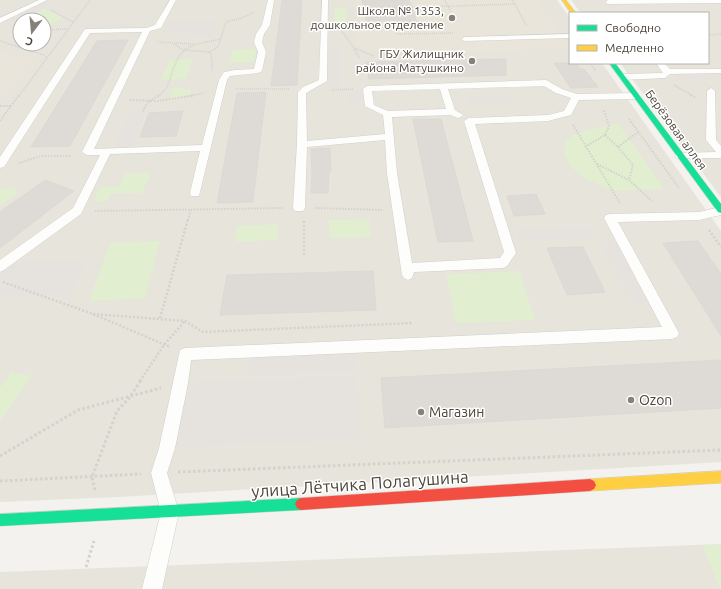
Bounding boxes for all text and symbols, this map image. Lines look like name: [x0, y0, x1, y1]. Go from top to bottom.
place label: Школа № 1353, дошкольное отделение: [311, 4, 444, 31]
north arrow: [12, 12, 52, 52]
legend: [569, 12, 709, 64]
marker: Школа № 1353, дошкольное отделение: [447, 13, 457, 23]
text: Свободно: [605, 21, 661, 34]
text: С: [24, 35, 34, 48]
text: Медленно: [605, 41, 664, 54]
place label: ГБУ Жилищник района Матушкино: [356, 47, 464, 74]
marker: ГБУ Жилищник района Матушкино: [467, 56, 477, 66]
street label: Берёзовая аллея: [643, 87, 710, 172]
place label: Ozon: [639, 392, 672, 408]
marker: Ozon: [626, 395, 636, 405]
place label: Магазин: [429, 404, 484, 420]
marker: Магазин: [416, 407, 426, 417]
street label: улица Лётчика Полагушина: [251, 466, 469, 501]

